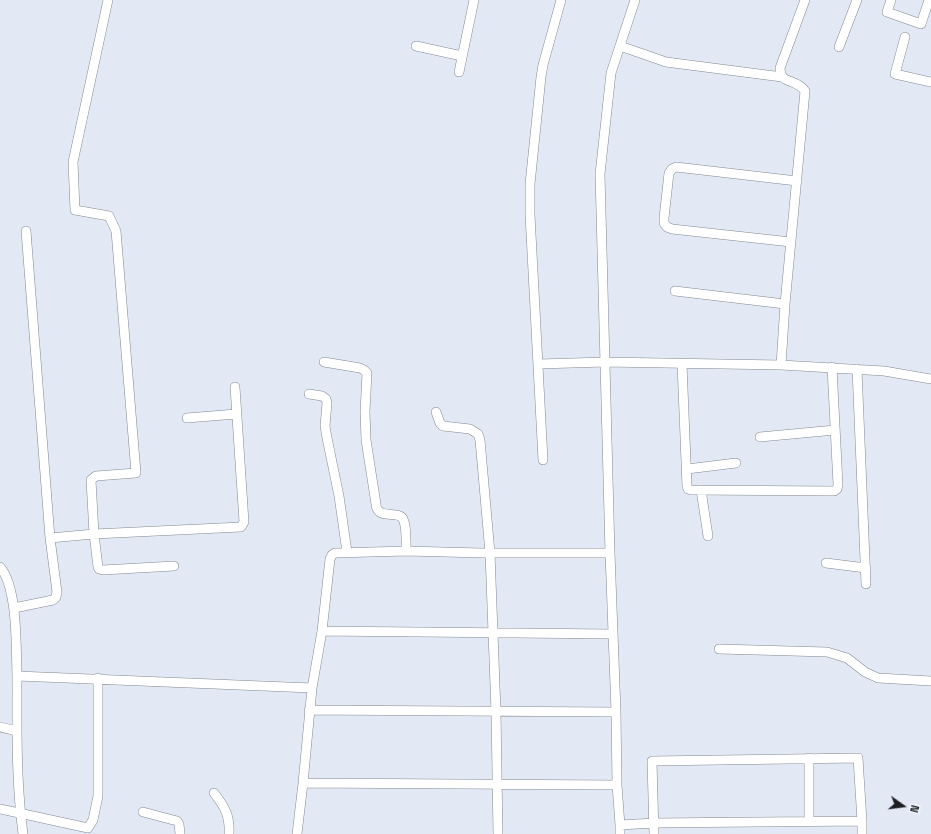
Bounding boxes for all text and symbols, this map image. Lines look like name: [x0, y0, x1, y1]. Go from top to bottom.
north arrow: [883, 786, 923, 826]
text: N: [907, 804, 922, 814]

